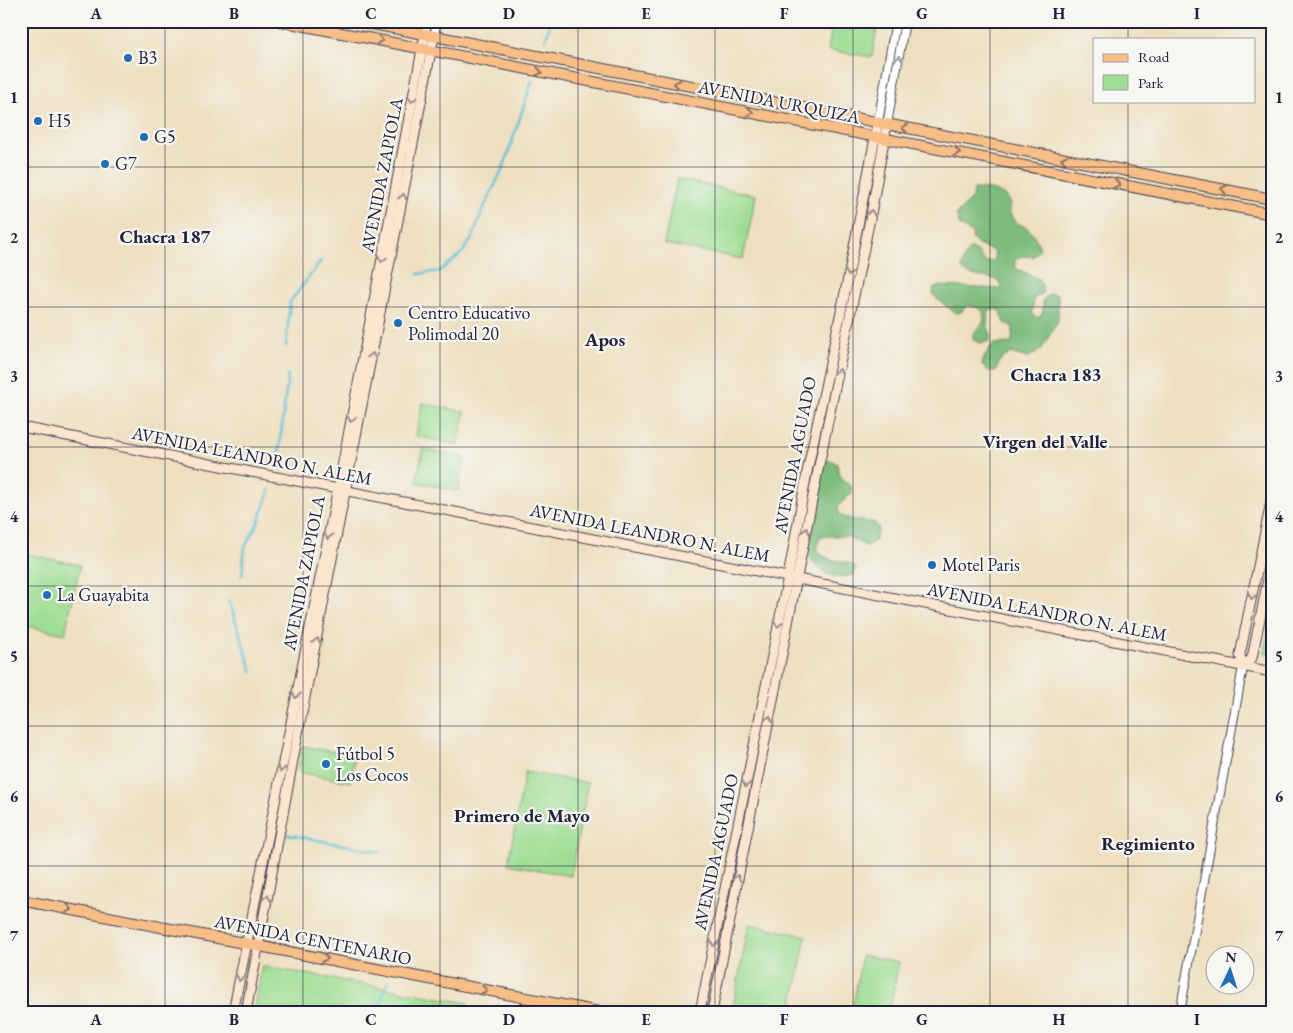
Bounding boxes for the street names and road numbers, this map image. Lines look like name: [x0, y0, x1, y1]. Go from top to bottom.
street label: AVENIDA URQUIZA: [695, 74, 862, 129]
street label: AVENIDA ZAPIOLA: [355, 95, 408, 255]
street label: AVENIDA AGUADO: [768, 374, 821, 536]
street label: AVENIDA LEANDRO N. ALEM: [129, 421, 374, 490]
street label: AVENIDA ZAPIOLA: [277, 493, 330, 653]
street label: AVENIDA LEANDRO N. ALEM: [527, 498, 772, 567]
street label: AVENIDA LEANDRO N. ALEM: [924, 577, 1169, 646]
street label: AVENIDA AGUADO: [687, 771, 743, 933]
street label: AVENIDA CENTENARIO: [212, 909, 414, 970]

